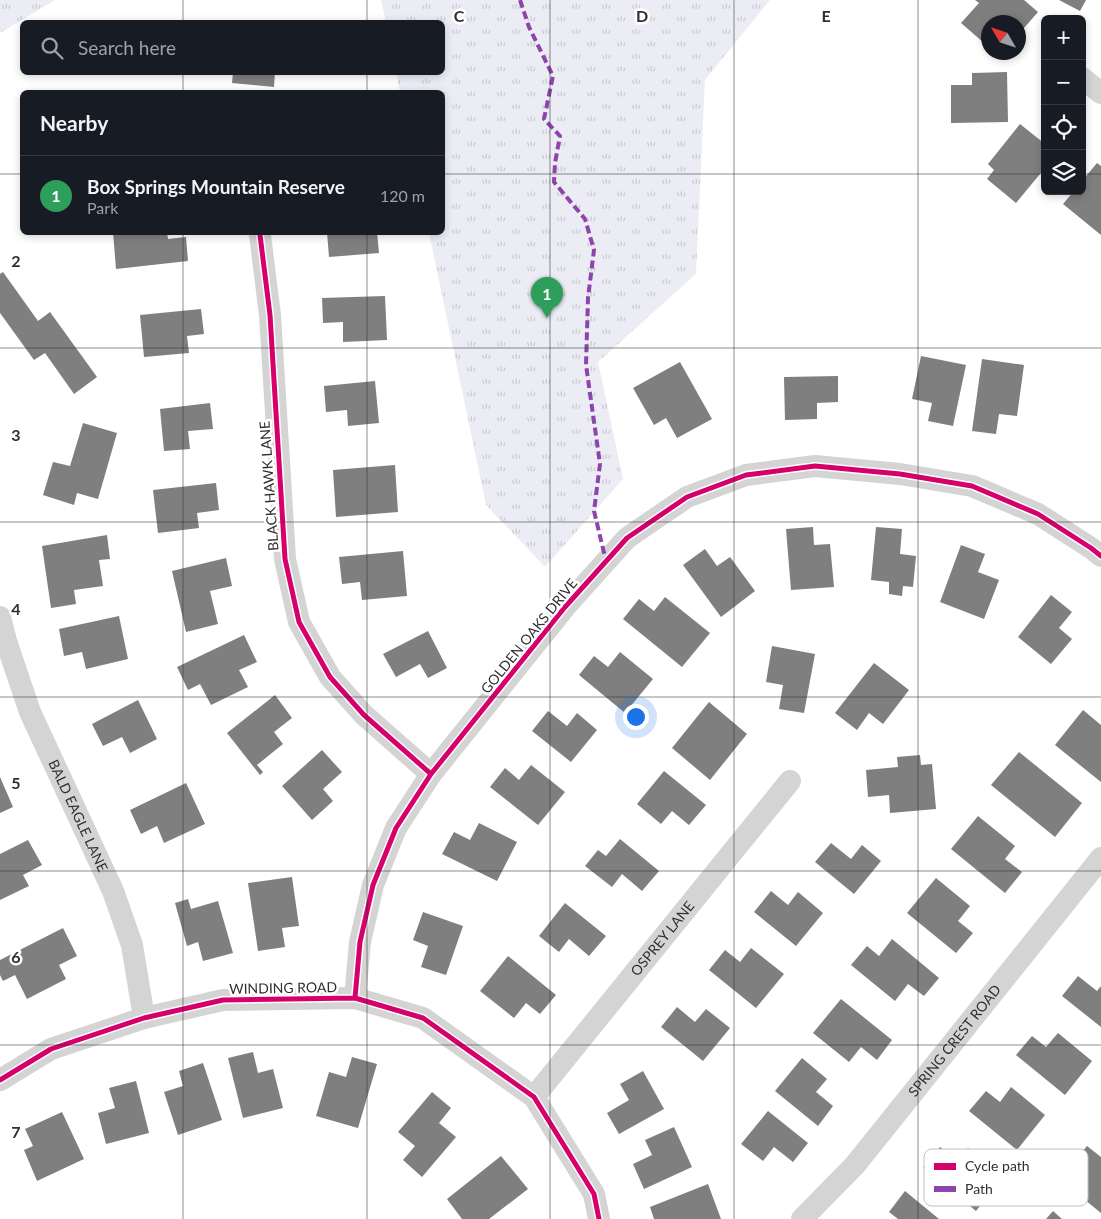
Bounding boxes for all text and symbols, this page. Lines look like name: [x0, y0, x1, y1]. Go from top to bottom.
text: C: [454, 6, 465, 25]
text: D: [636, 6, 648, 25]
text: E: [821, 6, 831, 25]
north arrow: [981, 15, 1026, 60]
map controls: [1041, 15, 1086, 195]
button: +: [1041, 15, 1086, 60]
search box: [20, 20, 445, 75]
icon: search: [38, 34, 66, 62]
text: Search here: [78, 36, 176, 59]
button: −: [1041, 60, 1086, 105]
button: locate: [1041, 105, 1086, 150]
text: Nearby: [40, 110, 108, 135]
button: layers: [1041, 150, 1086, 195]
text: Box Springs Mountain Reserve: [87, 175, 345, 198]
text: 1: [51, 186, 61, 205]
text: 120 m: [380, 186, 425, 205]
text: Park: [87, 198, 118, 217]
text: 2: [11, 251, 21, 270]
pin: 1: [531, 277, 563, 318]
street label: BLACK HAWK LANE: [255, 421, 282, 551]
text: 3: [11, 425, 21, 444]
street label: GOLDEN OAKS DRIVE: [477, 575, 580, 697]
text: 4: [11, 599, 21, 618]
your location: [623, 704, 649, 730]
street label: BALD EAGLE LANE: [45, 757, 112, 874]
text: 5: [11, 773, 21, 792]
street label: OSPREY LANE: [627, 897, 697, 979]
text: 6: [11, 947, 21, 966]
street label: WINDING ROAD: [229, 978, 337, 997]
street label: SPRING CREST ROAD: [904, 981, 1004, 1100]
text: 7: [11, 1122, 21, 1141]
legend: [924, 1149, 1088, 1206]
text: Cycle path: [965, 1157, 1030, 1174]
text: Path: [965, 1180, 993, 1197]

